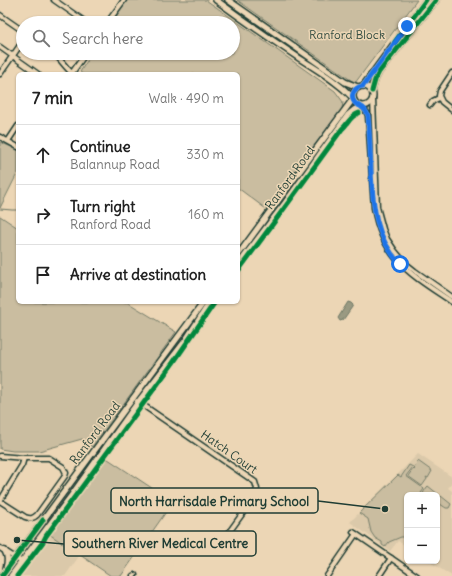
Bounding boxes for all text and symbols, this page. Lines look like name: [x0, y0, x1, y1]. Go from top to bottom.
search box: [16, 16, 240, 60]
route end: [398, 17, 416, 35]
icon: search: [30, 27, 52, 49]
park label: Ranford Block: [309, 27, 385, 42]
text: Search here: [62, 29, 143, 48]
text: 7 min: [32, 87, 73, 109]
text: Walk · 490 m: [149, 90, 224, 107]
text: Continue: [70, 137, 131, 156]
street label: Ranford Road: [262, 143, 318, 212]
icon: ahead: [32, 144, 54, 166]
text: 330 m: [186, 146, 224, 163]
text: Balannup Road: [70, 156, 160, 173]
text: Turn right: [70, 197, 135, 216]
icon: right: [32, 204, 54, 226]
text: 160 m: [188, 206, 224, 223]
text: Ranford Road: [70, 216, 151, 233]
route start: [391, 255, 409, 273]
icon: arrive: [32, 264, 54, 286]
text: Arrive at destination: [70, 265, 206, 284]
street label: Ranford Road: [66, 398, 123, 467]
street label: Hatch Court: [198, 427, 261, 477]
callout: North Harrisdale Primary School: [111, 488, 318, 513]
map controls: [404, 492, 440, 564]
button: +: [404, 492, 440, 528]
text: North Harrisdale Primary School: [119, 493, 309, 510]
button: −: [404, 528, 440, 564]
callout: Southern River Medical Centre: [64, 531, 256, 556]
text: Southern River Medical Centre: [72, 535, 248, 552]

